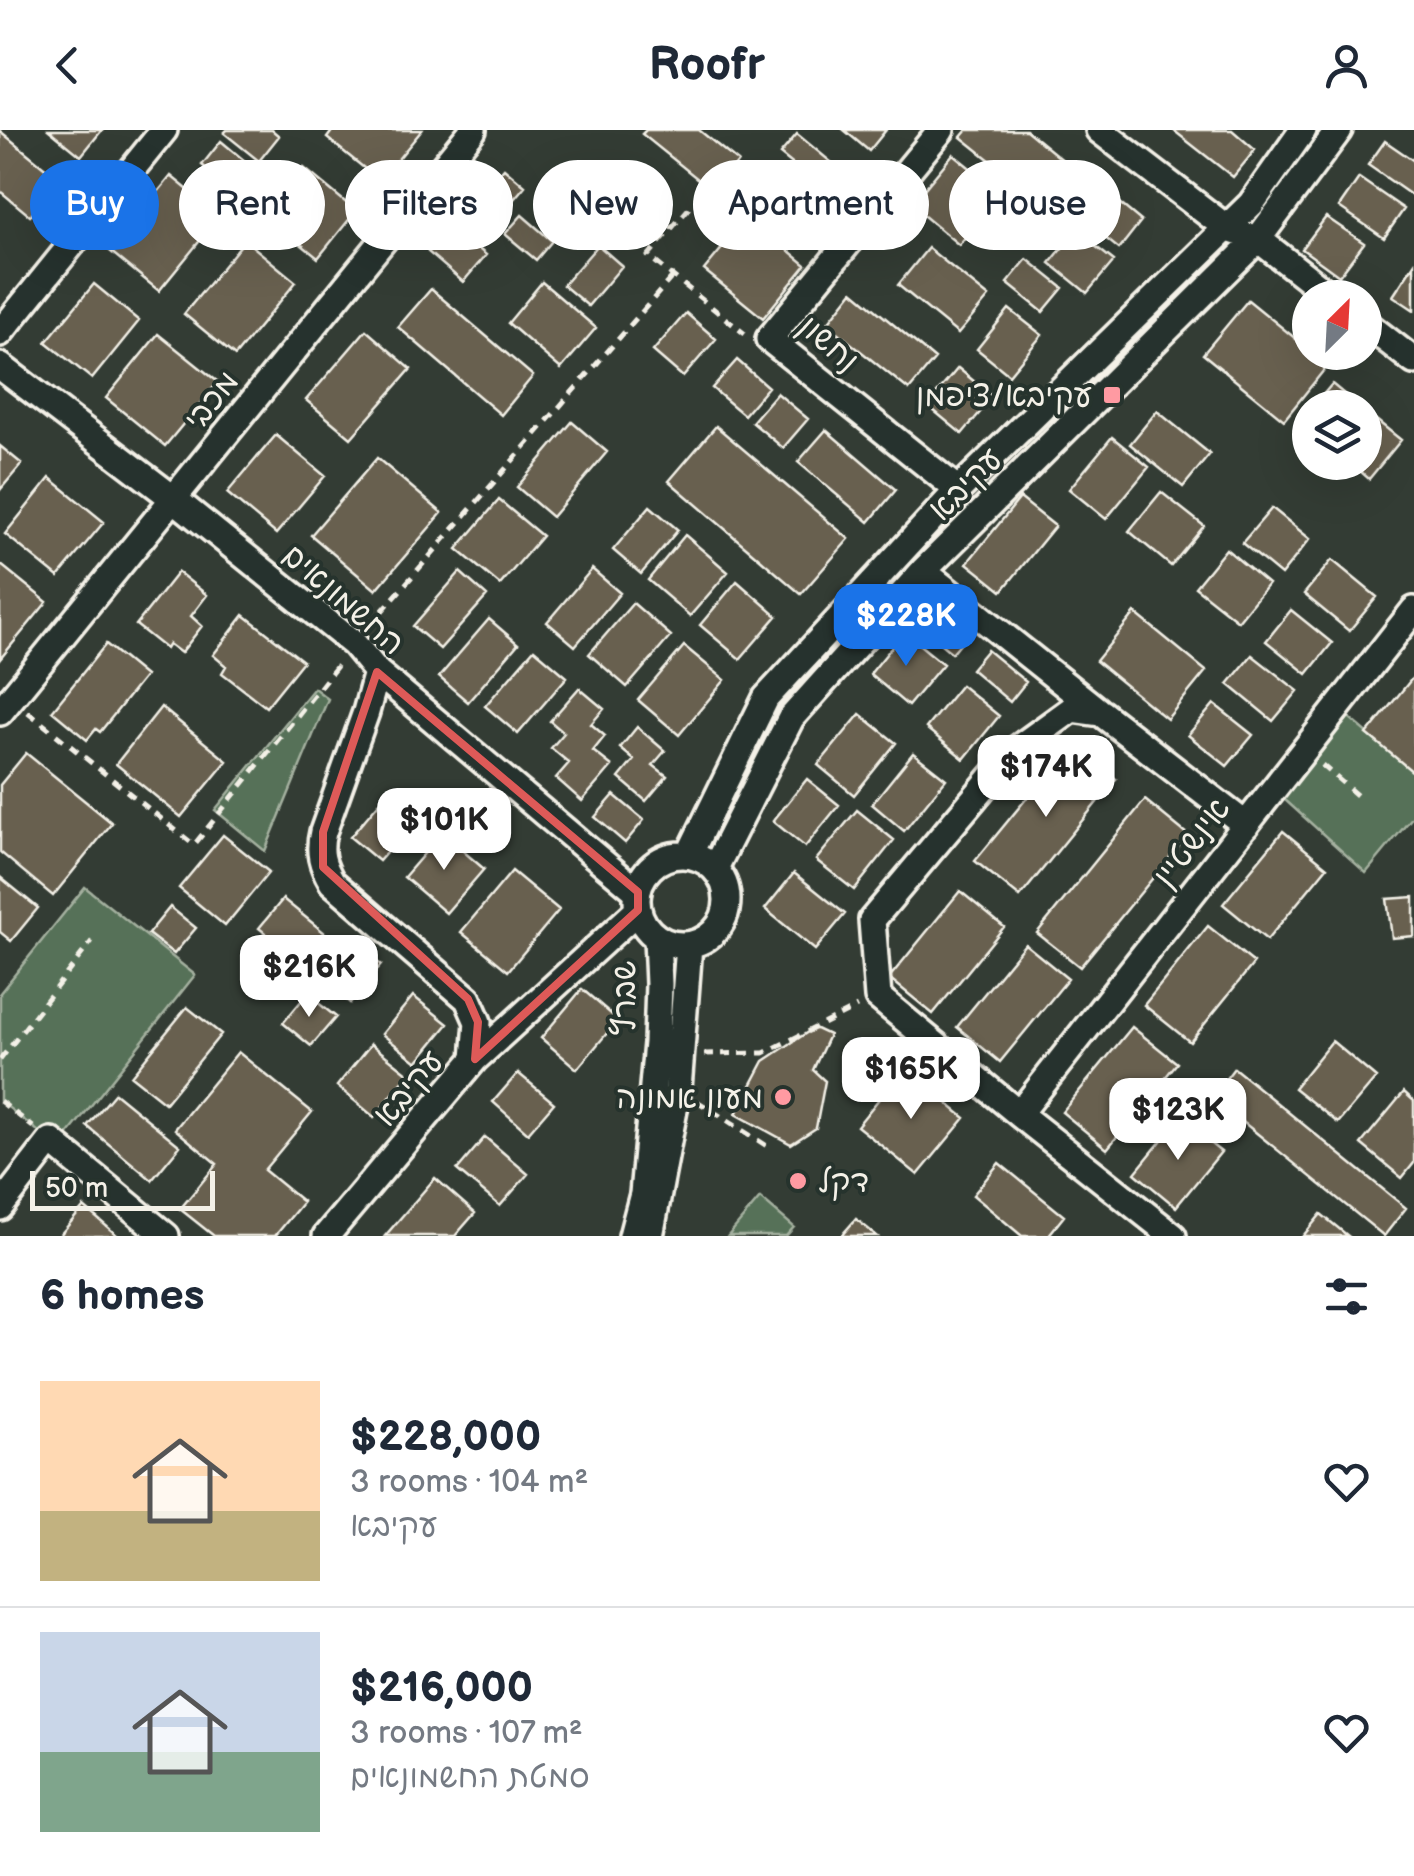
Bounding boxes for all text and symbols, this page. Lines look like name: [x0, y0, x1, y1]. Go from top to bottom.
icon: back: [40, 38, 95, 93]
text: Roofr: [649, 38, 765, 93]
icon: person: [1319, 38, 1374, 93]
chip: Buy: [30, 160, 159, 250]
chip: Rent: [179, 160, 325, 250]
chip: Filters: [345, 160, 513, 250]
chip: New: [533, 160, 673, 250]
chip: Apartment: [693, 160, 929, 250]
chip: House: [949, 160, 1121, 250]
north arrow: [1292, 280, 1382, 370]
map controls: [1292, 280, 1382, 480]
street label: נחשון: [790, 307, 866, 381]
street label: מכבי: [176, 363, 248, 439]
place label: עקיבא/ציפמן: [916, 377, 1092, 416]
marker: עקיבא/ציפמן: [1101, 384, 1123, 406]
button: layers: [1292, 390, 1382, 480]
street label: עקיבא: [921, 440, 1011, 530]
street label: החשמונאים: [274, 536, 412, 664]
pin: $228K: [836, 584, 976, 669]
text: $228K: [856, 597, 956, 636]
pin: $174K: [976, 735, 1116, 820]
text: $174K: [1000, 748, 1092, 787]
pin: $101K: [374, 788, 514, 873]
street label: אינשטיין: [1145, 790, 1239, 896]
text: $101K: [399, 801, 489, 840]
pin: $216K: [239, 935, 379, 1020]
text: $216K: [262, 948, 356, 987]
street label: שברץ: [606, 961, 645, 1035]
pin: $165K: [841, 1037, 981, 1122]
street label: עקיבא: [366, 1043, 452, 1135]
text: $165K: [864, 1050, 958, 1089]
pin: $123K: [1108, 1078, 1248, 1163]
place label: מעון אמונה: [616, 1079, 763, 1118]
marker: מעון אמונה: [772, 1086, 794, 1108]
text: $123K: [1131, 1091, 1225, 1130]
place label: דקל: [818, 1163, 869, 1202]
scale bar: [30, 1166, 215, 1210]
marker: דקל: [787, 1170, 809, 1192]
text: 50 m: [45, 1172, 108, 1205]
icon: filters: [1319, 1269, 1374, 1324]
text: 6 homes: [40, 1271, 204, 1322]
text: $228,000: [350, 1412, 541, 1463]
icon: home: [120, 1421, 240, 1541]
icon: heart: [1319, 1454, 1374, 1509]
text: 3 rooms · 104 m²: [350, 1463, 588, 1502]
text: עקיבא: [350, 1507, 437, 1546]
text: $216,000: [350, 1663, 533, 1714]
icon: home: [120, 1672, 240, 1792]
icon: heart: [1319, 1705, 1374, 1760]
text: 3 rooms · 107 m²: [350, 1714, 583, 1753]
text: סמטת החשמונאים: [350, 1758, 590, 1797]

